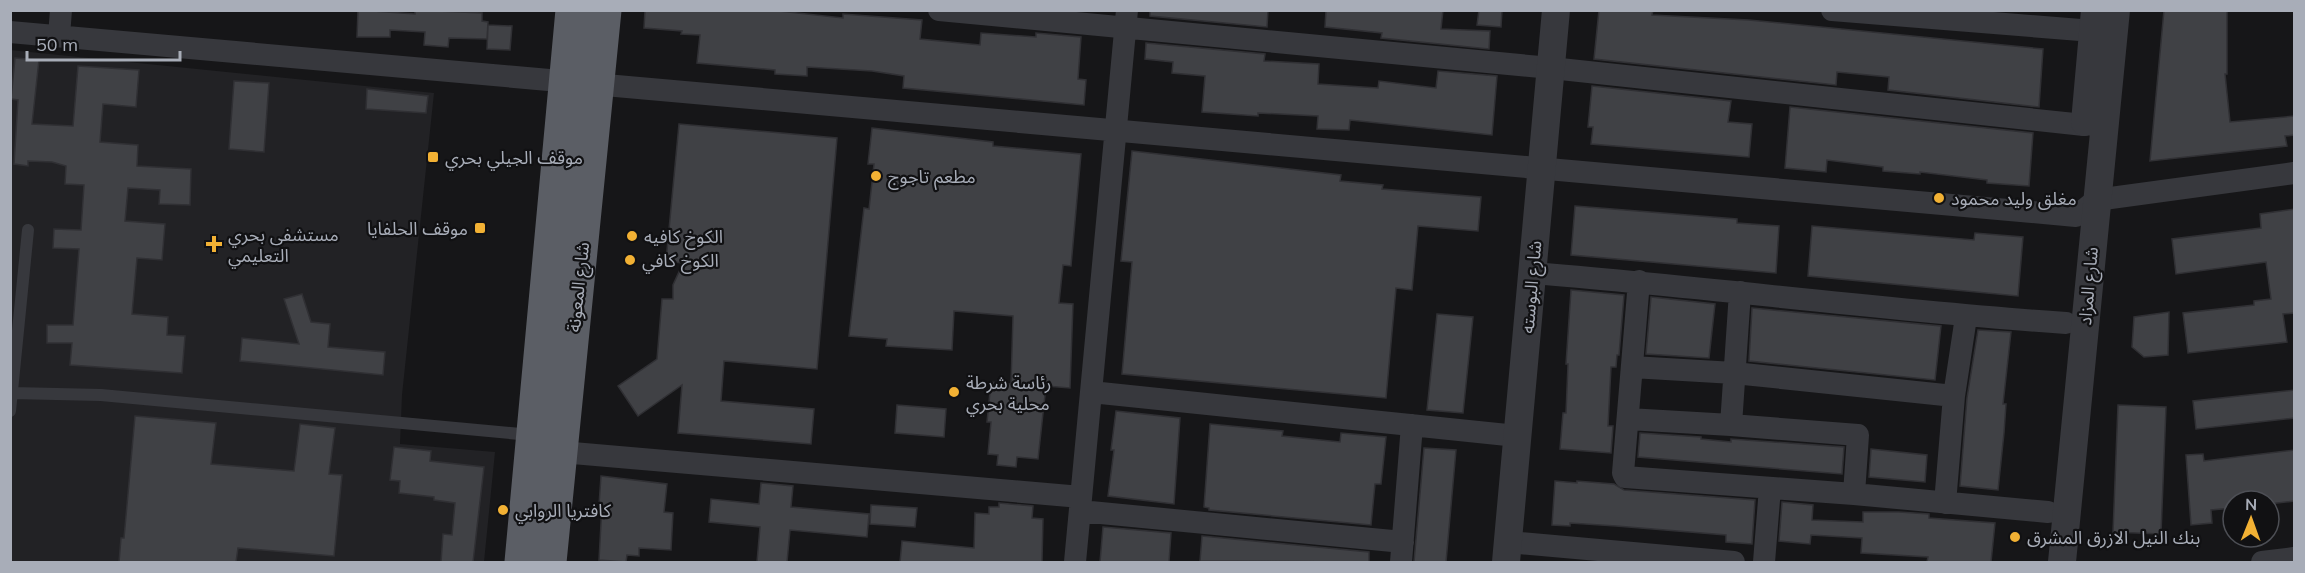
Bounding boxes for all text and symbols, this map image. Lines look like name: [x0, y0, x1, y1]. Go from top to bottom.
scale bar: [27, 24, 180, 62]
text: 50 m: [36, 33, 78, 56]
place label: موقف الجيلي بحري: [445, 146, 583, 171]
marker: موقف الجيلي بحري: [426, 150, 440, 164]
place label: مطعم تاجوج: [888, 165, 976, 190]
marker: مطعم تاجوج: [869, 169, 883, 183]
place label: مغلق وليد محمود: [1951, 187, 2077, 210]
marker: مغلق وليد محمود: [1932, 191, 1946, 205]
place label: موقف الحلفايا: [367, 217, 468, 240]
marker: موقف الحلفايا: [473, 221, 487, 235]
place label: مستشفى بحري التعليمي: [228, 223, 339, 269]
place label: الكوخ كافيه: [644, 225, 723, 250]
marker: الكوخ كافيه: [625, 229, 639, 243]
marker: مستشفى بحري التعليمي: [205, 235, 223, 253]
street label: شارع البوسته: [1515, 240, 1549, 335]
street label: شارع المعونة: [562, 241, 597, 334]
street label: شارع المزاد: [2073, 246, 2106, 326]
place label: الكوخ كافي: [642, 249, 719, 274]
marker: الكوخ كافي: [623, 253, 637, 267]
place label: رئاسة شرطة محلية بحري: [966, 371, 1051, 417]
marker: رئاسة شرطة محلية بحري: [947, 385, 961, 399]
north arrow: [2221, 489, 2281, 549]
text: N: [2245, 494, 2257, 514]
place label: كافتريا الروابي: [515, 499, 611, 524]
marker: كافتريا الروابي: [496, 503, 510, 517]
place label: بنك النيل الازرق المشرق: [2027, 526, 2200, 549]
marker: بنك النيل الازرق المشرق: [2008, 530, 2022, 544]

